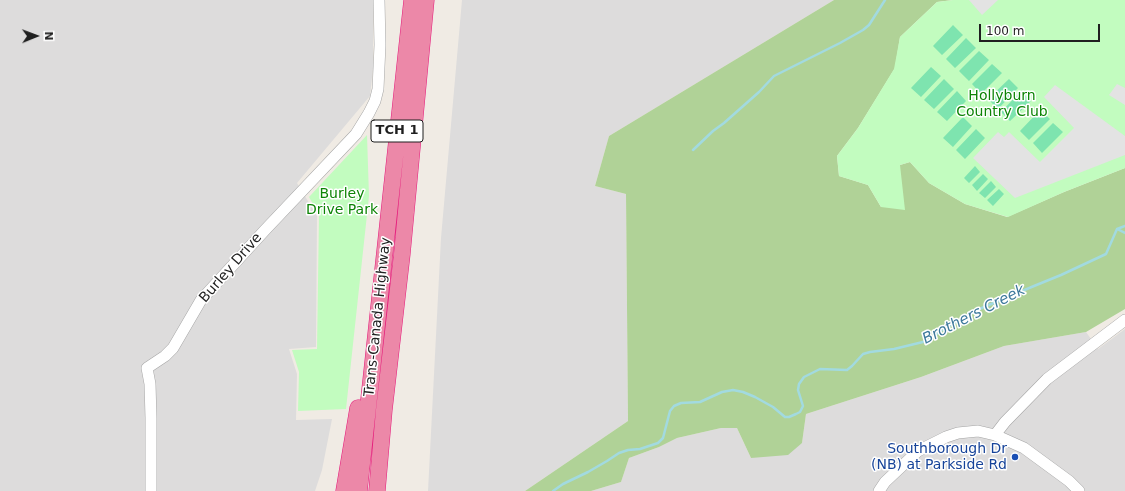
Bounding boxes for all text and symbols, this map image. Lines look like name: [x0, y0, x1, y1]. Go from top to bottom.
north arrow: [16, 16, 56, 56]
scale bar: [981, 16, 1102, 42]
text: 100 m: [986, 24, 1024, 38]
text: N: [42, 31, 55, 41]
park label: Hollyburn Country Club: [956, 88, 1048, 120]
road number: TCH 1: [371, 120, 423, 142]
park label: Burley Drive Park: [306, 186, 378, 218]
street label: Burley Drive: [196, 230, 266, 306]
street label: Trans-Canada Highway: [361, 236, 395, 398]
water label: Brothers Creek: [920, 281, 1028, 349]
place label: Southborough Dr (NB) at Parkside Rd: [871, 441, 1007, 474]
marker: Southborough Dr (NB) at Parkside Rd: [1010, 452, 1020, 462]

